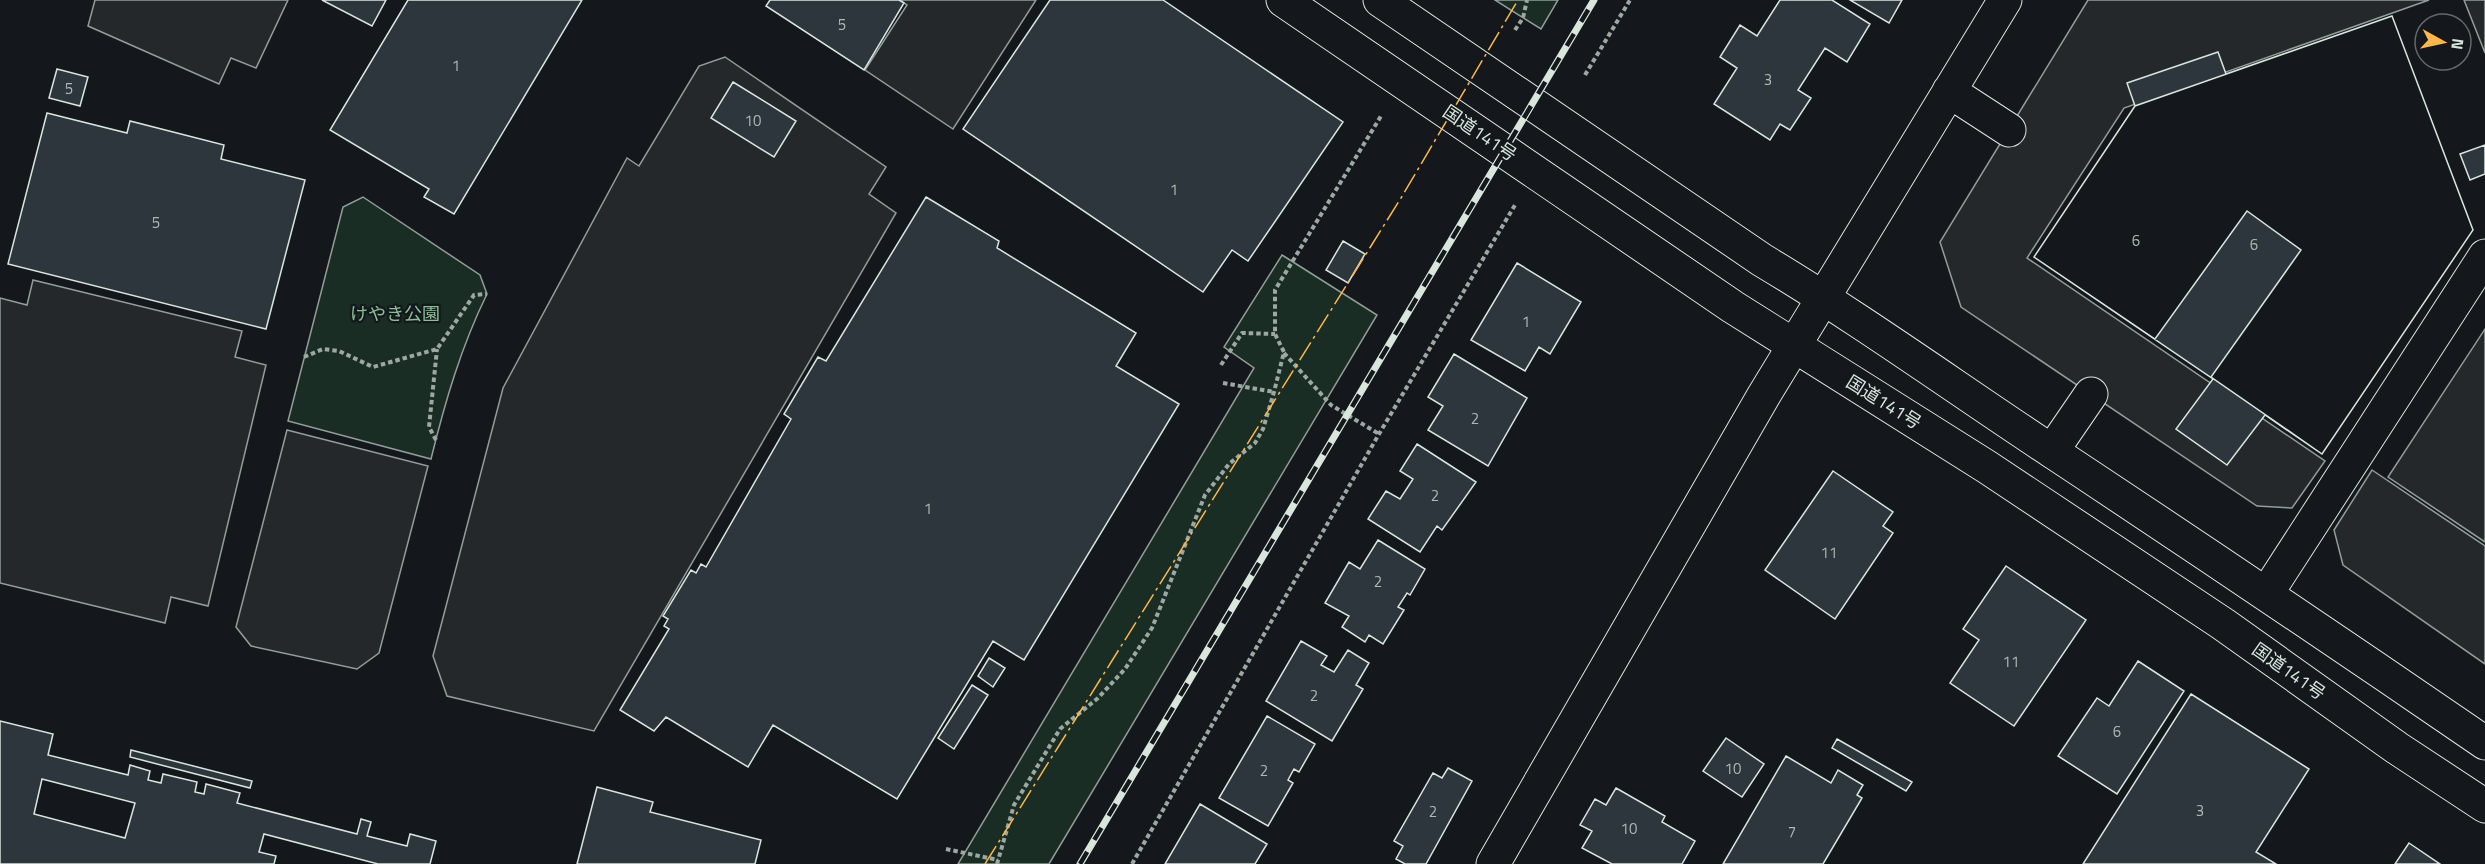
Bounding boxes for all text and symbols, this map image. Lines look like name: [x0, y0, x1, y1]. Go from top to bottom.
north arrow: [2413, 12, 2473, 72]
house number: 5: [838, 13, 846, 36]
text: N: [2445, 37, 2471, 51]
house number: 1: [452, 54, 460, 77]
house number: 3: [1764, 68, 1772, 91]
house number: 5: [65, 77, 73, 100]
street label: 国道141号: [1438, 98, 1522, 168]
house number: 10: [745, 109, 761, 132]
house number: 1: [1170, 178, 1178, 201]
house number: 5: [152, 211, 160, 234]
house number: 6: [2132, 229, 2140, 252]
house number: 6: [2250, 233, 2258, 256]
park label: けやき公園: [350, 300, 440, 327]
house number: 1: [1522, 310, 1530, 333]
street label: 国道141号: [1841, 368, 1927, 436]
house number: 2: [1471, 407, 1479, 430]
house number: 2: [1431, 484, 1439, 507]
house number: 1: [924, 497, 932, 520]
house number: 11: [1821, 541, 1837, 564]
house number: 2: [1374, 570, 1382, 593]
street label: 国道141号: [2247, 636, 2331, 706]
house number: 11: [2003, 650, 2019, 673]
house number: 2: [1310, 684, 1318, 707]
house number: 6: [2113, 720, 2121, 743]
house number: 10: [1725, 757, 1741, 780]
house number: 2: [1260, 759, 1268, 782]
house number: 3: [2196, 799, 2204, 822]
house number: 2: [1429, 800, 1437, 823]
house number: 10: [1621, 817, 1637, 840]
house number: 7: [1788, 820, 1796, 843]

